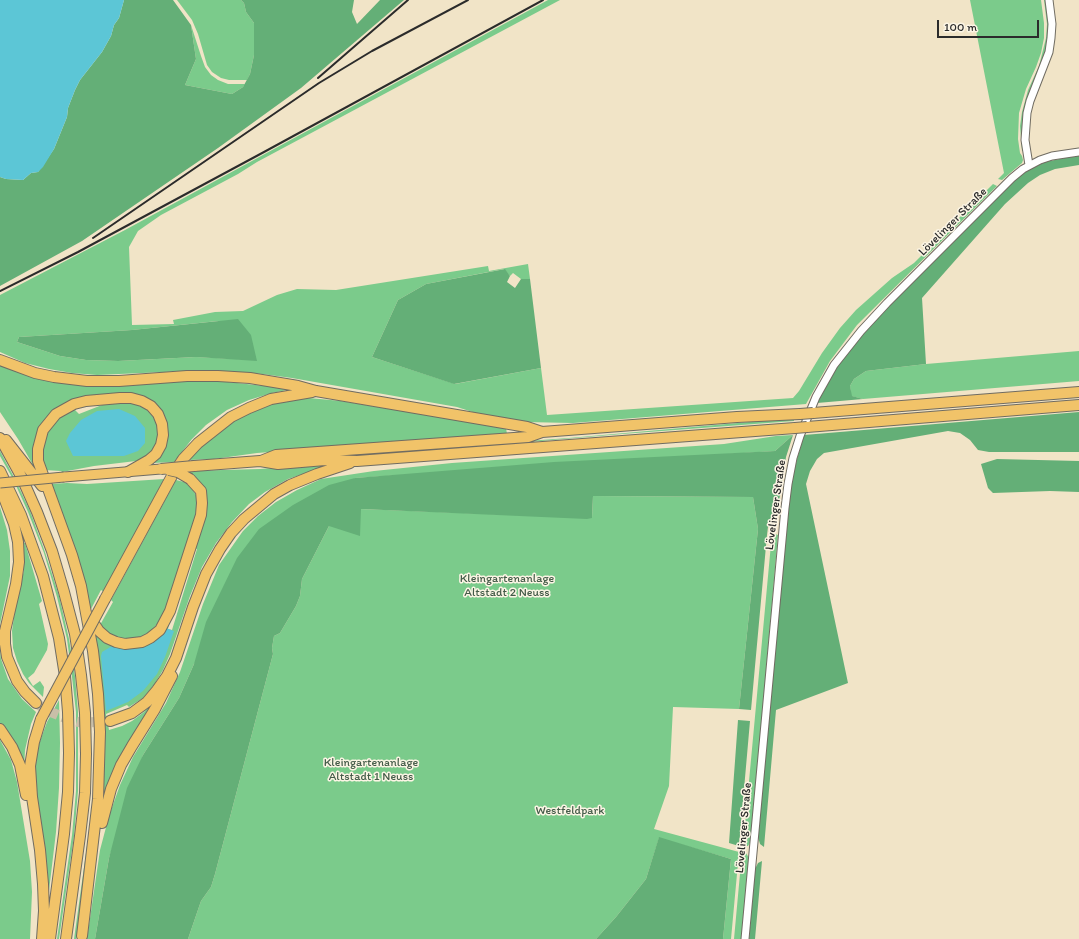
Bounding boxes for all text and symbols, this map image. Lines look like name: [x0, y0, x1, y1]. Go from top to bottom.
scale bar: [939, 12, 1041, 38]
text: 100 m: [944, 20, 977, 34]
street label: Lövelinger Straße: [916, 185, 990, 259]
street label: Lövelinger Straße: [763, 459, 789, 551]
park label: Kleingartenanlage Altstadt 2 Neuss: [460, 572, 554, 600]
park label: Kleingartenanlage Altstadt 1 Neuss: [324, 756, 418, 784]
street label: Lövelinger Straße: [733, 782, 755, 874]
park label: Westfeldpark: [536, 804, 604, 818]

